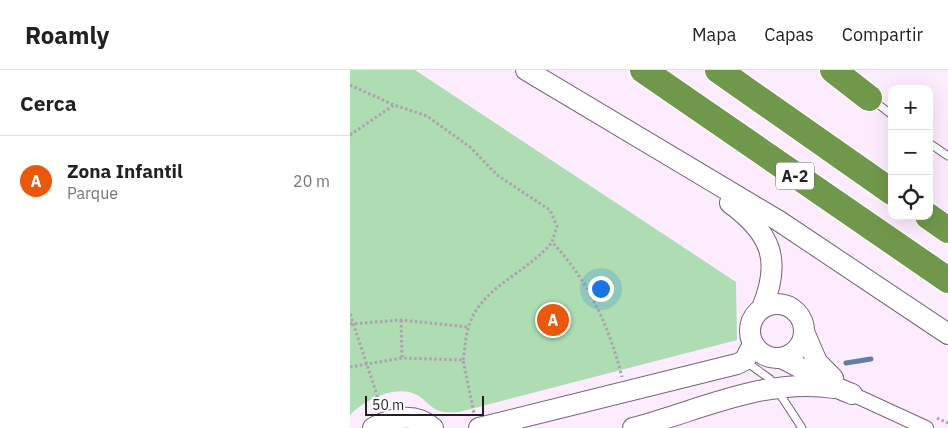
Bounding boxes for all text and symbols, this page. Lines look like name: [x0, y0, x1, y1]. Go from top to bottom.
text: Roamly: [25, 19, 109, 51]
text: Mapa: [692, 23, 736, 46]
text: Capas: [764, 23, 814, 46]
text: Compartir: [842, 23, 923, 46]
map controls: [888, 85, 933, 220]
button: +: [888, 85, 933, 130]
text: Cerca: [20, 89, 77, 117]
button: −: [888, 130, 933, 175]
text: Zona Infantil: [67, 159, 183, 183]
road number: A-2: [776, 162, 814, 190]
text: A: [31, 171, 41, 191]
text: 20 m: [293, 171, 330, 191]
button: locate: [888, 175, 933, 220]
text: Parque: [67, 183, 118, 203]
your location: [588, 276, 614, 302]
pin: A: [537, 301, 569, 339]
scale bar: [365, 393, 484, 416]
text: 50 m: [372, 396, 404, 414]

